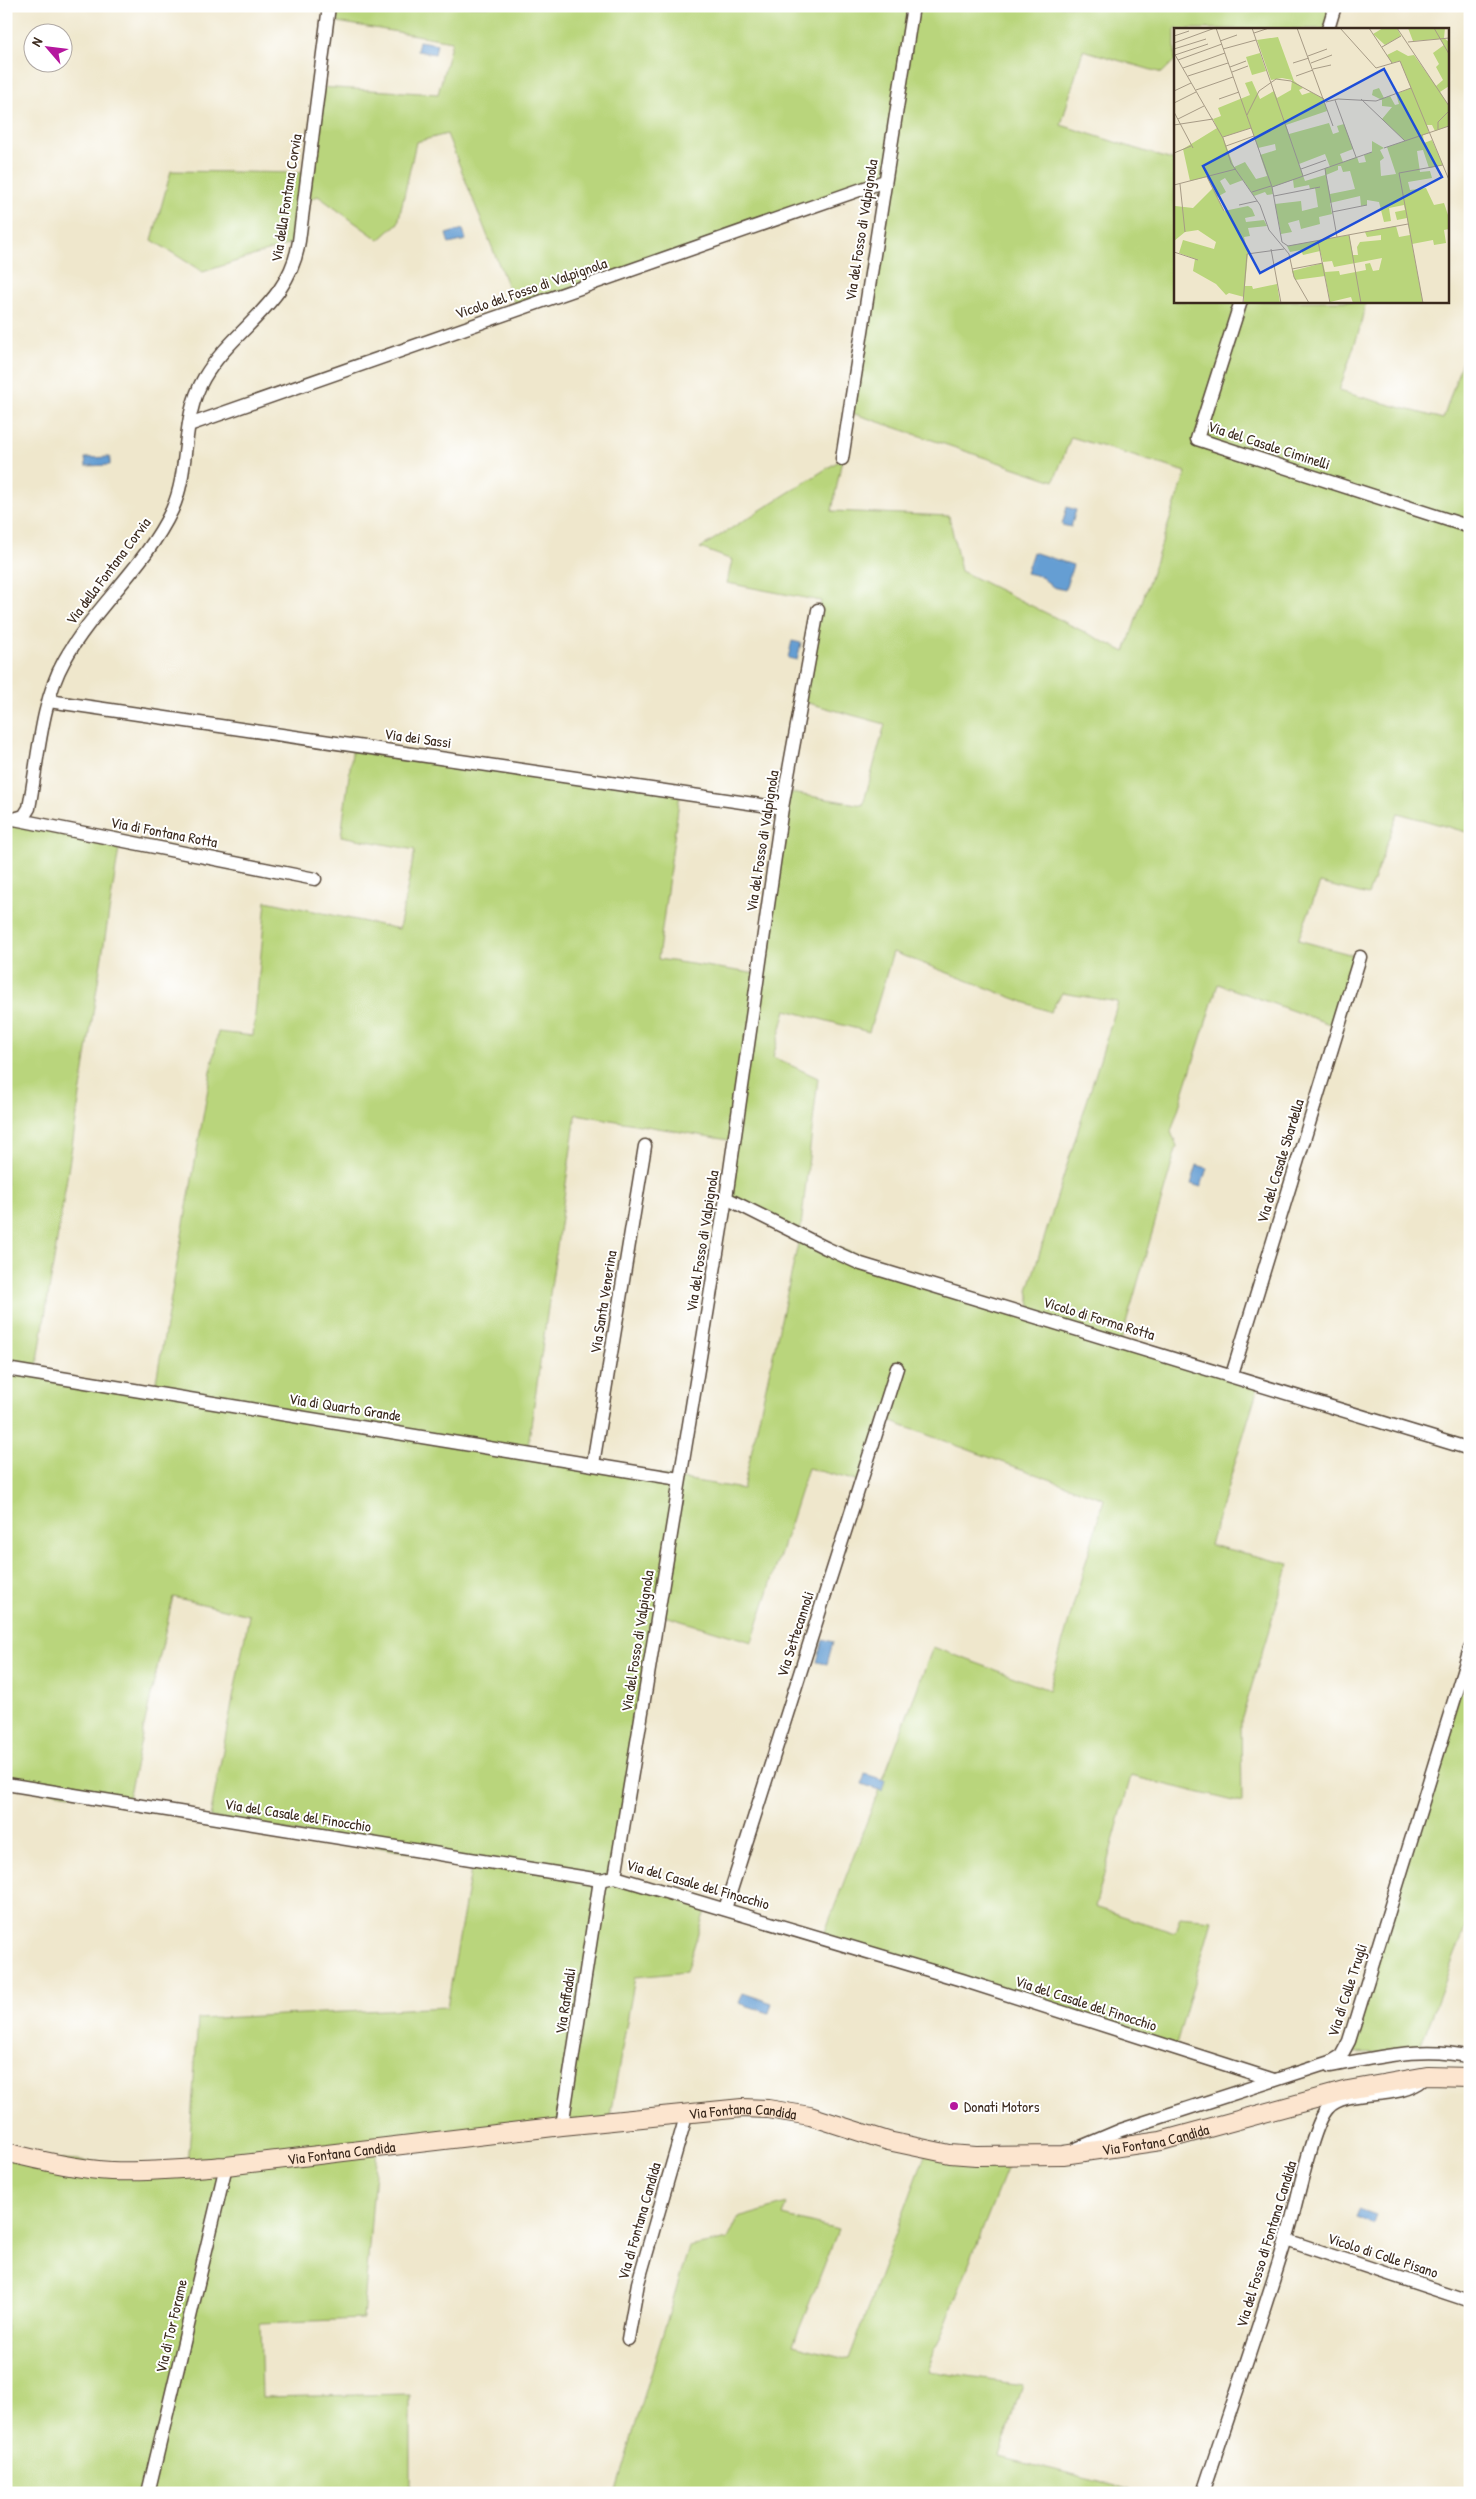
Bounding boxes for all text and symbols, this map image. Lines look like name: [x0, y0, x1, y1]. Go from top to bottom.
north arrow: [22, 22, 72, 72]
inset map: [1174, 28, 1448, 302]
text: N: [26, 33, 46, 49]
street label: Via della Fontana Corvia: [265, 132, 307, 264]
street label: Via del Fosso di Valpignola: [839, 158, 883, 302]
street label: Vicolo del Fosso di Valpignola: [452, 252, 610, 324]
street label: Via del Casale Ciminelli: [1205, 415, 1333, 475]
street label: Via della Fontana Corvia: [61, 513, 155, 629]
street label: Via dei Sassi: [383, 723, 453, 753]
street label: Via del Fosso di Valpignola: [740, 769, 784, 913]
street label: Via di Fontana Rotta: [109, 811, 219, 853]
street label: Via del Casale Sbardella: [1251, 1096, 1309, 1225]
street label: Via del Fosso di Valpignola: [680, 1169, 724, 1313]
street label: Via Santa Venerina: [584, 1249, 622, 1355]
street label: Vicolo di Forma Rotta: [1041, 1291, 1158, 1345]
street label: Via di Quarto Grande: [287, 1388, 403, 1426]
street label: Via del Fosso di Valpignola: [615, 1569, 659, 1713]
street label: Via Settecannoli: [771, 1588, 819, 1680]
street label: Via del Casale del Finocchio: [223, 1793, 373, 1837]
street label: Via del Casale del Finocchio: [624, 1854, 772, 1914]
street label: Via di Colle Trugli: [1322, 1941, 1372, 2039]
street label: Via Raffadali: [549, 1966, 581, 2036]
street label: Via del Casale del Finocchio: [1012, 1970, 1160, 2036]
place label: Donati Motors: [964, 2096, 1040, 2117]
street label: Via Fontana Candida: [688, 2097, 798, 2124]
marker: Donati Motors: [948, 2100, 960, 2112]
street label: Via Fontana Candida: [1101, 2118, 1211, 2160]
street label: Via Fontana Candida: [286, 2135, 396, 2169]
street label: Via del Fosso di Fontana Candida: [1231, 2158, 1301, 2330]
street label: Via di Fontana Candida: [612, 2160, 666, 2282]
street label: Vicolo di Colle Pisano: [1325, 2227, 1441, 2283]
street label: Via di Tor Forame: [150, 2277, 192, 2375]

